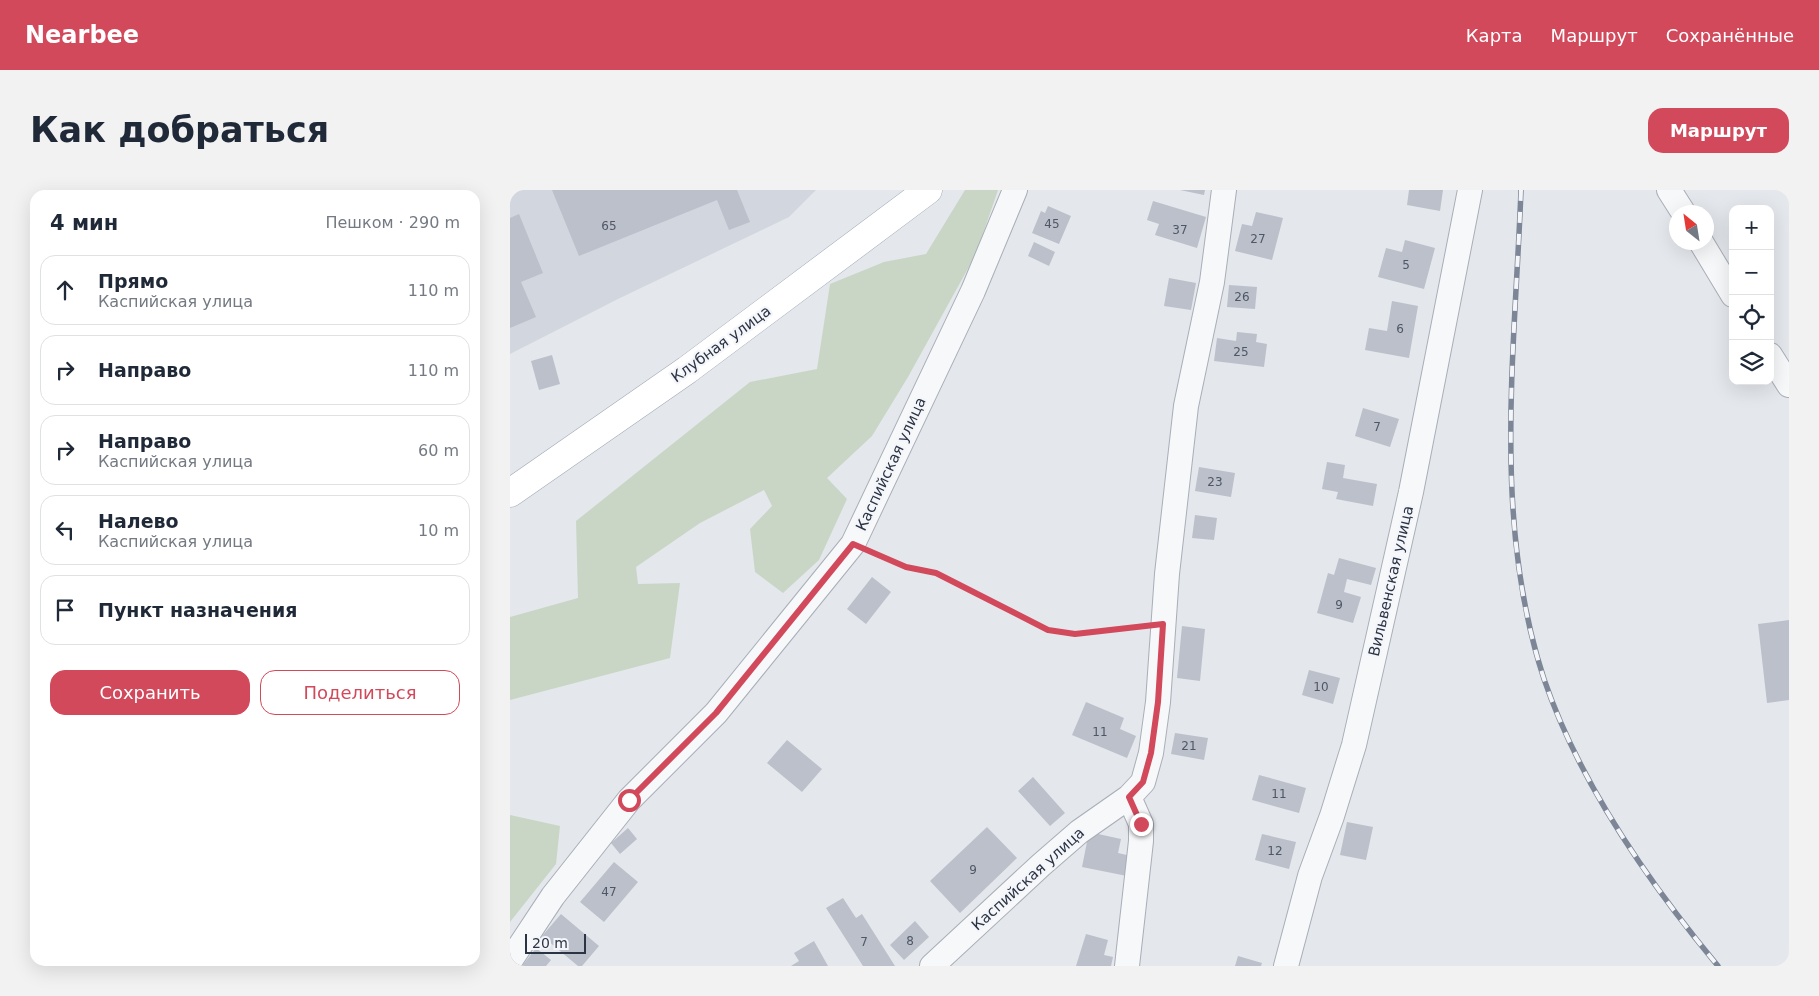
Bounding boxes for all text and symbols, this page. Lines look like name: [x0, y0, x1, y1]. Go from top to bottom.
text: Nearbee: [25, 21, 139, 49]
text: Карта: [1466, 25, 1523, 46]
text: Маршрут: [1551, 25, 1638, 46]
text: Сохранённые: [1666, 25, 1794, 46]
button: Маршрут: [1648, 108, 1789, 153]
text: Как добраться: [30, 110, 329, 150]
north arrow: [1669, 205, 1714, 250]
map controls: [1729, 205, 1774, 385]
button: +: [1729, 205, 1774, 250]
text: 4 мин: [50, 211, 118, 235]
text: Пешком · 290 m: [325, 213, 460, 232]
house number: 45: [1044, 217, 1060, 231]
house number: 65: [601, 219, 617, 233]
house number: 37: [1172, 223, 1188, 237]
house number: 27: [1250, 232, 1266, 246]
button: −: [1729, 250, 1774, 295]
house number: 5: [1402, 258, 1410, 272]
text: Прямо: [98, 270, 168, 292]
icon: ahead: [51, 276, 79, 304]
text: 110 m: [408, 281, 459, 300]
house number: 26: [1234, 290, 1250, 304]
text: Каспийская улица: [98, 292, 253, 311]
button: locate: [1729, 295, 1774, 340]
street label: Клубная улица: [668, 302, 774, 386]
house number: 6: [1396, 322, 1404, 336]
button: layers: [1729, 340, 1774, 385]
house number: 25: [1233, 345, 1249, 359]
icon: right: [51, 356, 79, 384]
text: Направо: [98, 359, 191, 381]
text: 110 m: [408, 361, 459, 380]
street label: Каспийская улица: [852, 394, 930, 534]
house number: 7: [1373, 420, 1381, 434]
text: Направо: [98, 430, 191, 452]
icon: right: [51, 436, 79, 464]
text: 60 m: [418, 441, 459, 460]
text: Каспийская улица: [98, 452, 253, 471]
house number: 23: [1207, 475, 1223, 489]
street label: Вильвенская улица: [1365, 504, 1417, 658]
text: Налево: [98, 510, 179, 532]
icon: left: [51, 516, 79, 544]
text: 10 m: [418, 521, 459, 540]
text: Каспийская улица: [98, 532, 253, 551]
icon: arrive: [51, 596, 79, 624]
house number: 9: [1335, 598, 1343, 612]
text: Пункт назначения: [98, 599, 297, 621]
button: Сохранить: [50, 670, 250, 715]
button: Поделиться: [260, 670, 460, 715]
house number: 10: [1313, 680, 1329, 694]
house number: 11: [1092, 725, 1108, 739]
house number: 21: [1181, 739, 1197, 753]
house number: 11: [1271, 787, 1287, 801]
route start: [618, 789, 641, 812]
route end: [1130, 813, 1153, 836]
street label: Каспийская улица: [968, 824, 1088, 934]
house number: 12: [1267, 844, 1283, 858]
house number: 9: [969, 863, 977, 877]
house number: 47: [601, 885, 617, 899]
scale bar: [525, 931, 586, 954]
house number: 8: [906, 934, 914, 948]
text: 20 m: [532, 935, 568, 951]
house number: 7: [860, 935, 868, 949]

